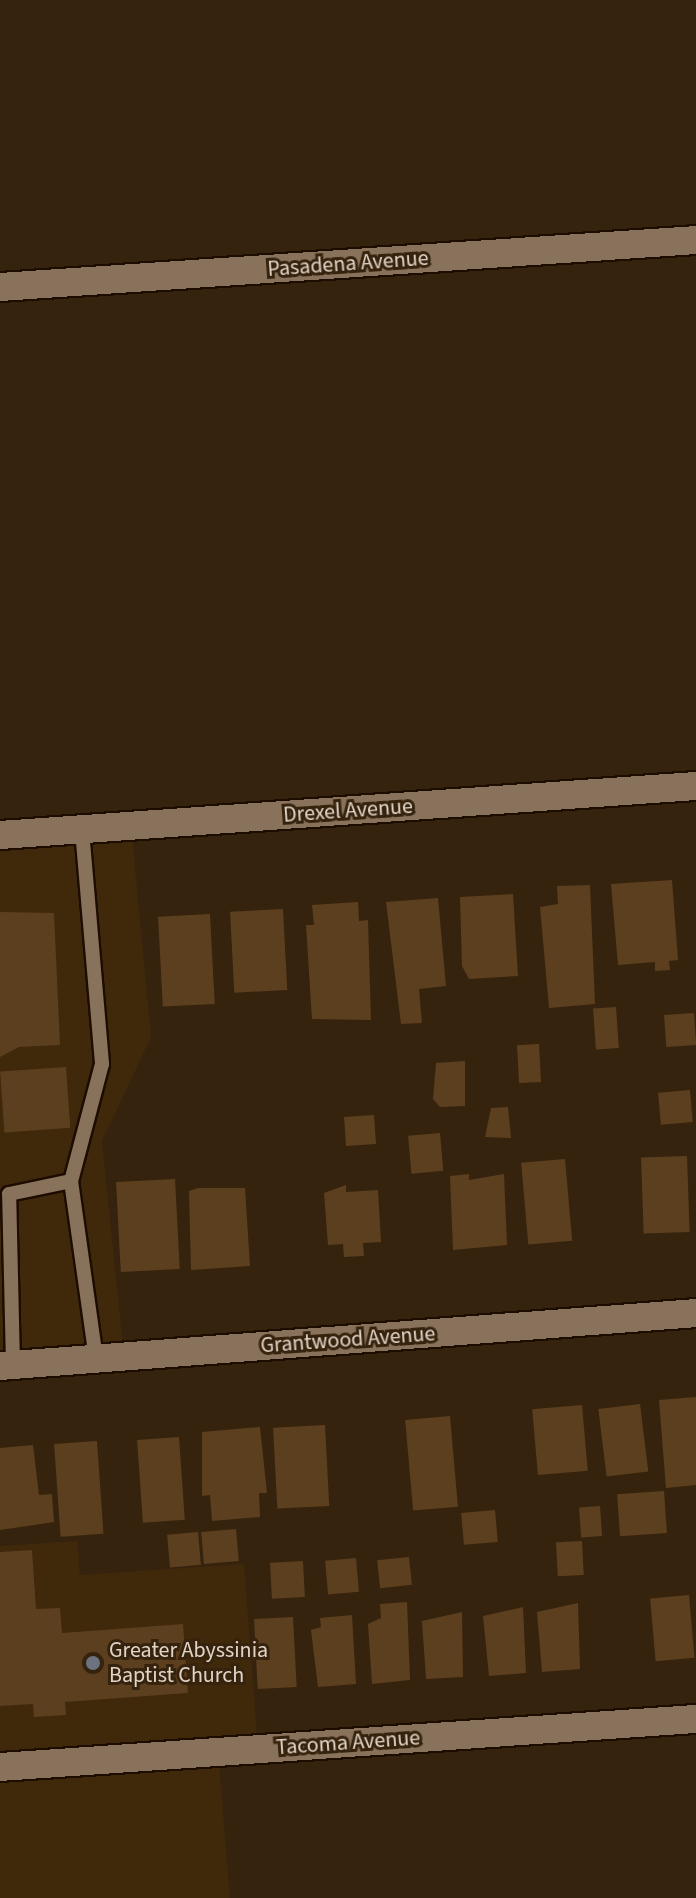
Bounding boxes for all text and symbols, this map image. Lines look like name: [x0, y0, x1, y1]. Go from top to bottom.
street label: Pasadena Avenue: [267, 245, 429, 283]
street label: Drexel Avenue: [282, 793, 414, 829]
street label: Grantwood Avenue: [260, 1321, 436, 1359]
place label: Greater Abyssinia Baptist Church: [109, 1637, 268, 1688]
marker: Greater Abyssinia Baptist Church: [84, 1654, 102, 1672]
street label: Tacoma Avenue: [275, 1725, 421, 1761]

